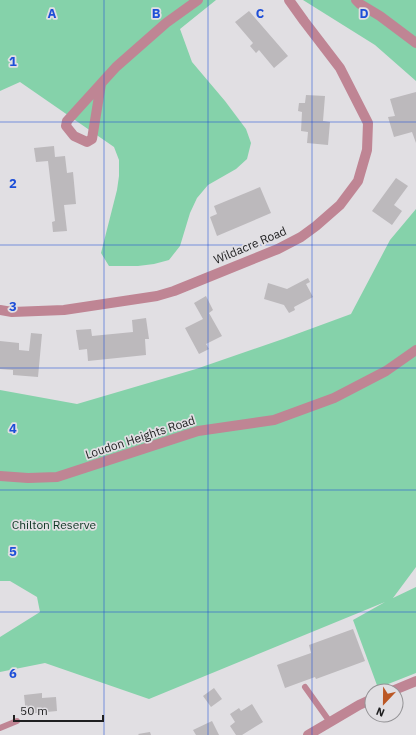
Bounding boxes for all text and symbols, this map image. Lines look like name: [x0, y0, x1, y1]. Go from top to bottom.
text: A: [48, 5, 57, 22]
text: B: [152, 5, 161, 22]
text: C: [256, 5, 265, 22]
text: D: [359, 5, 369, 22]
text: 1: [9, 53, 17, 70]
text: 2: [9, 175, 17, 192]
street label: Wildacre Road: [211, 223, 289, 267]
text: 3: [9, 298, 17, 315]
street label: Loudon Heights Road: [83, 412, 197, 462]
text: 4: [9, 420, 17, 437]
park label: Chilton Reserve: [12, 517, 97, 532]
text: 5: [9, 543, 17, 560]
text: 6: [9, 665, 17, 682]
north arrow: [364, 683, 404, 723]
scale bar: [14, 697, 103, 723]
text: 50 m: [20, 703, 48, 718]
text: N: [374, 704, 387, 720]

